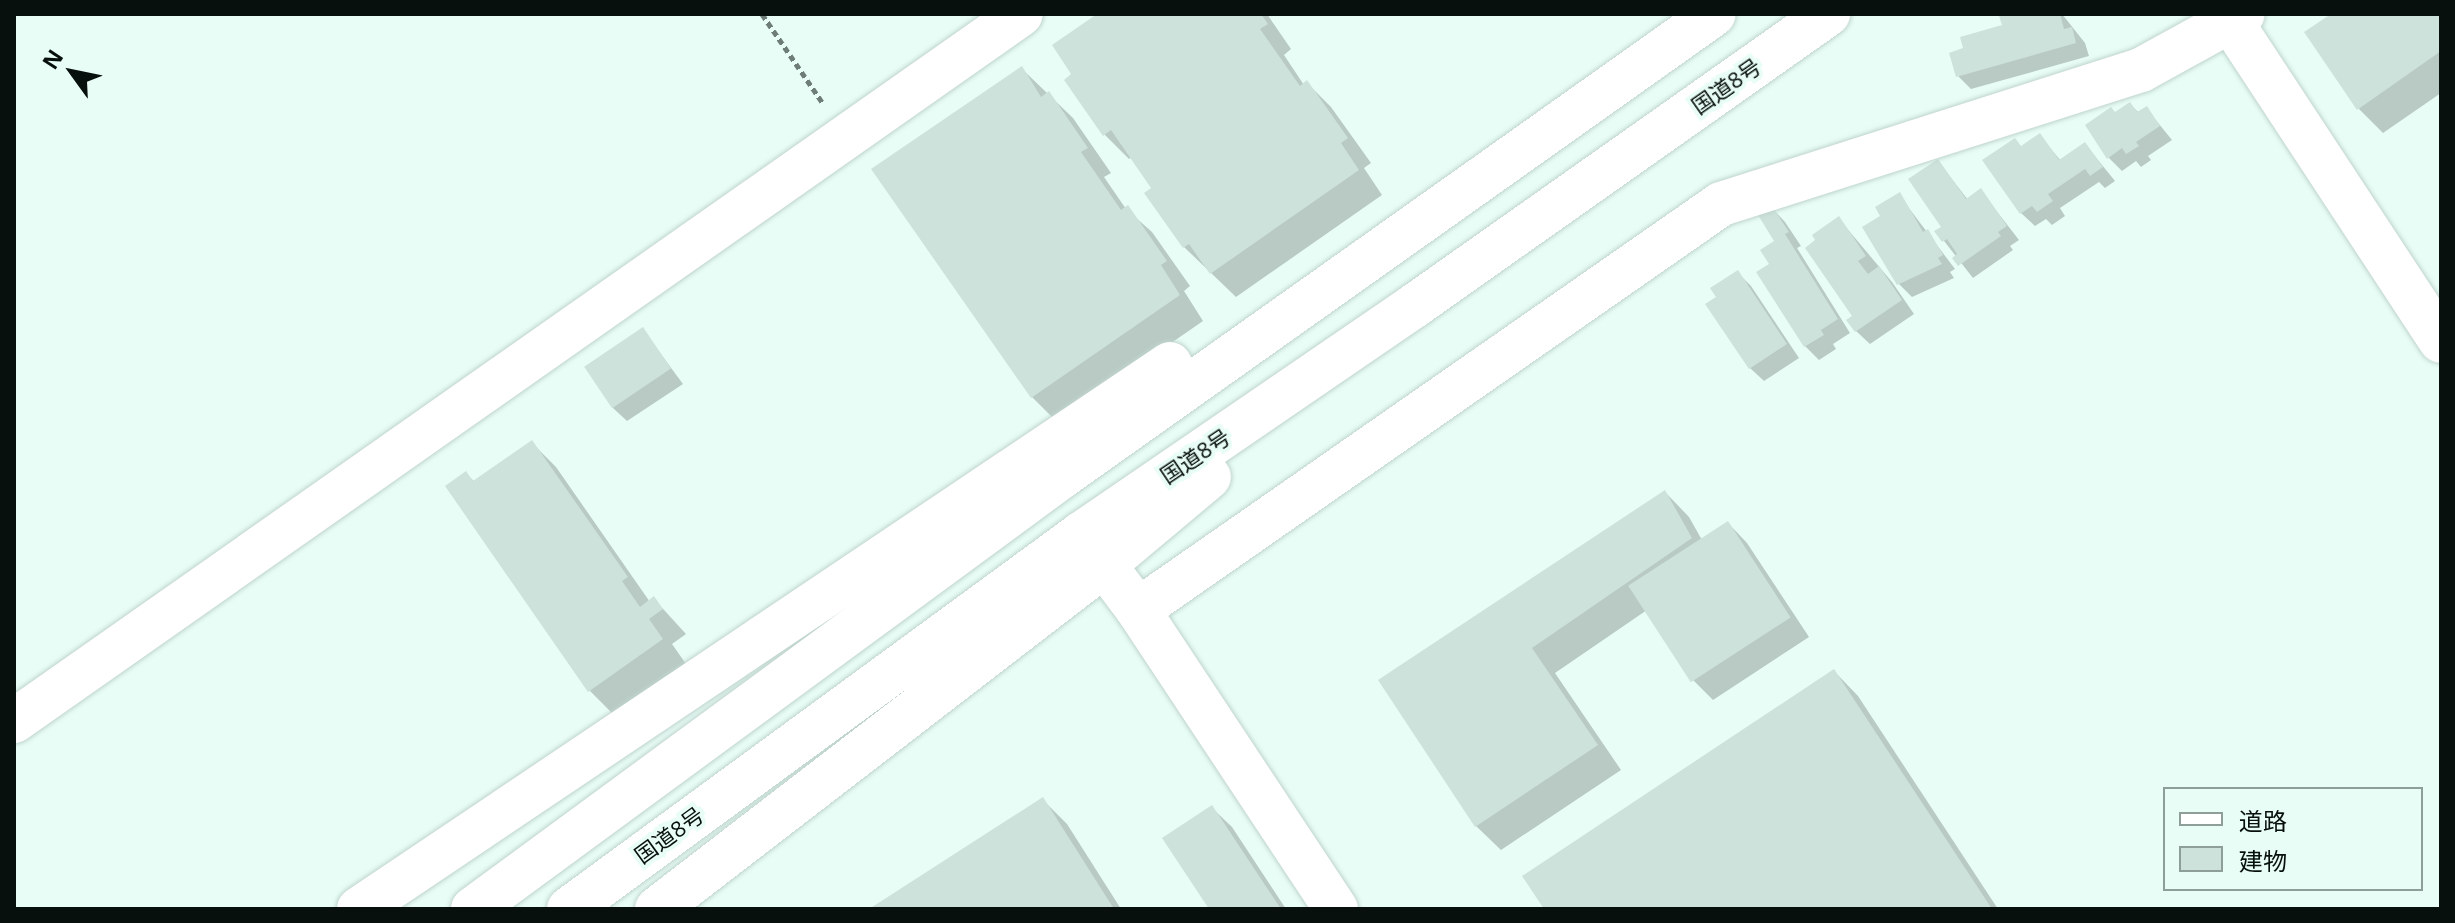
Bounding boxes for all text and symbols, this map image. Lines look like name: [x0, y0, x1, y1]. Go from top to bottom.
north arrow: [32, 32, 112, 112]
text: N: [34, 43, 69, 75]
street label: 国道8号: [1686, 53, 1766, 119]
street label: 国道8号: [1155, 423, 1235, 489]
legend: [2163, 787, 2423, 891]
street label: 国道8号: [629, 801, 709, 869]
text: 道路: [2239, 804, 2287, 837]
text: 建物: [2239, 844, 2287, 877]

